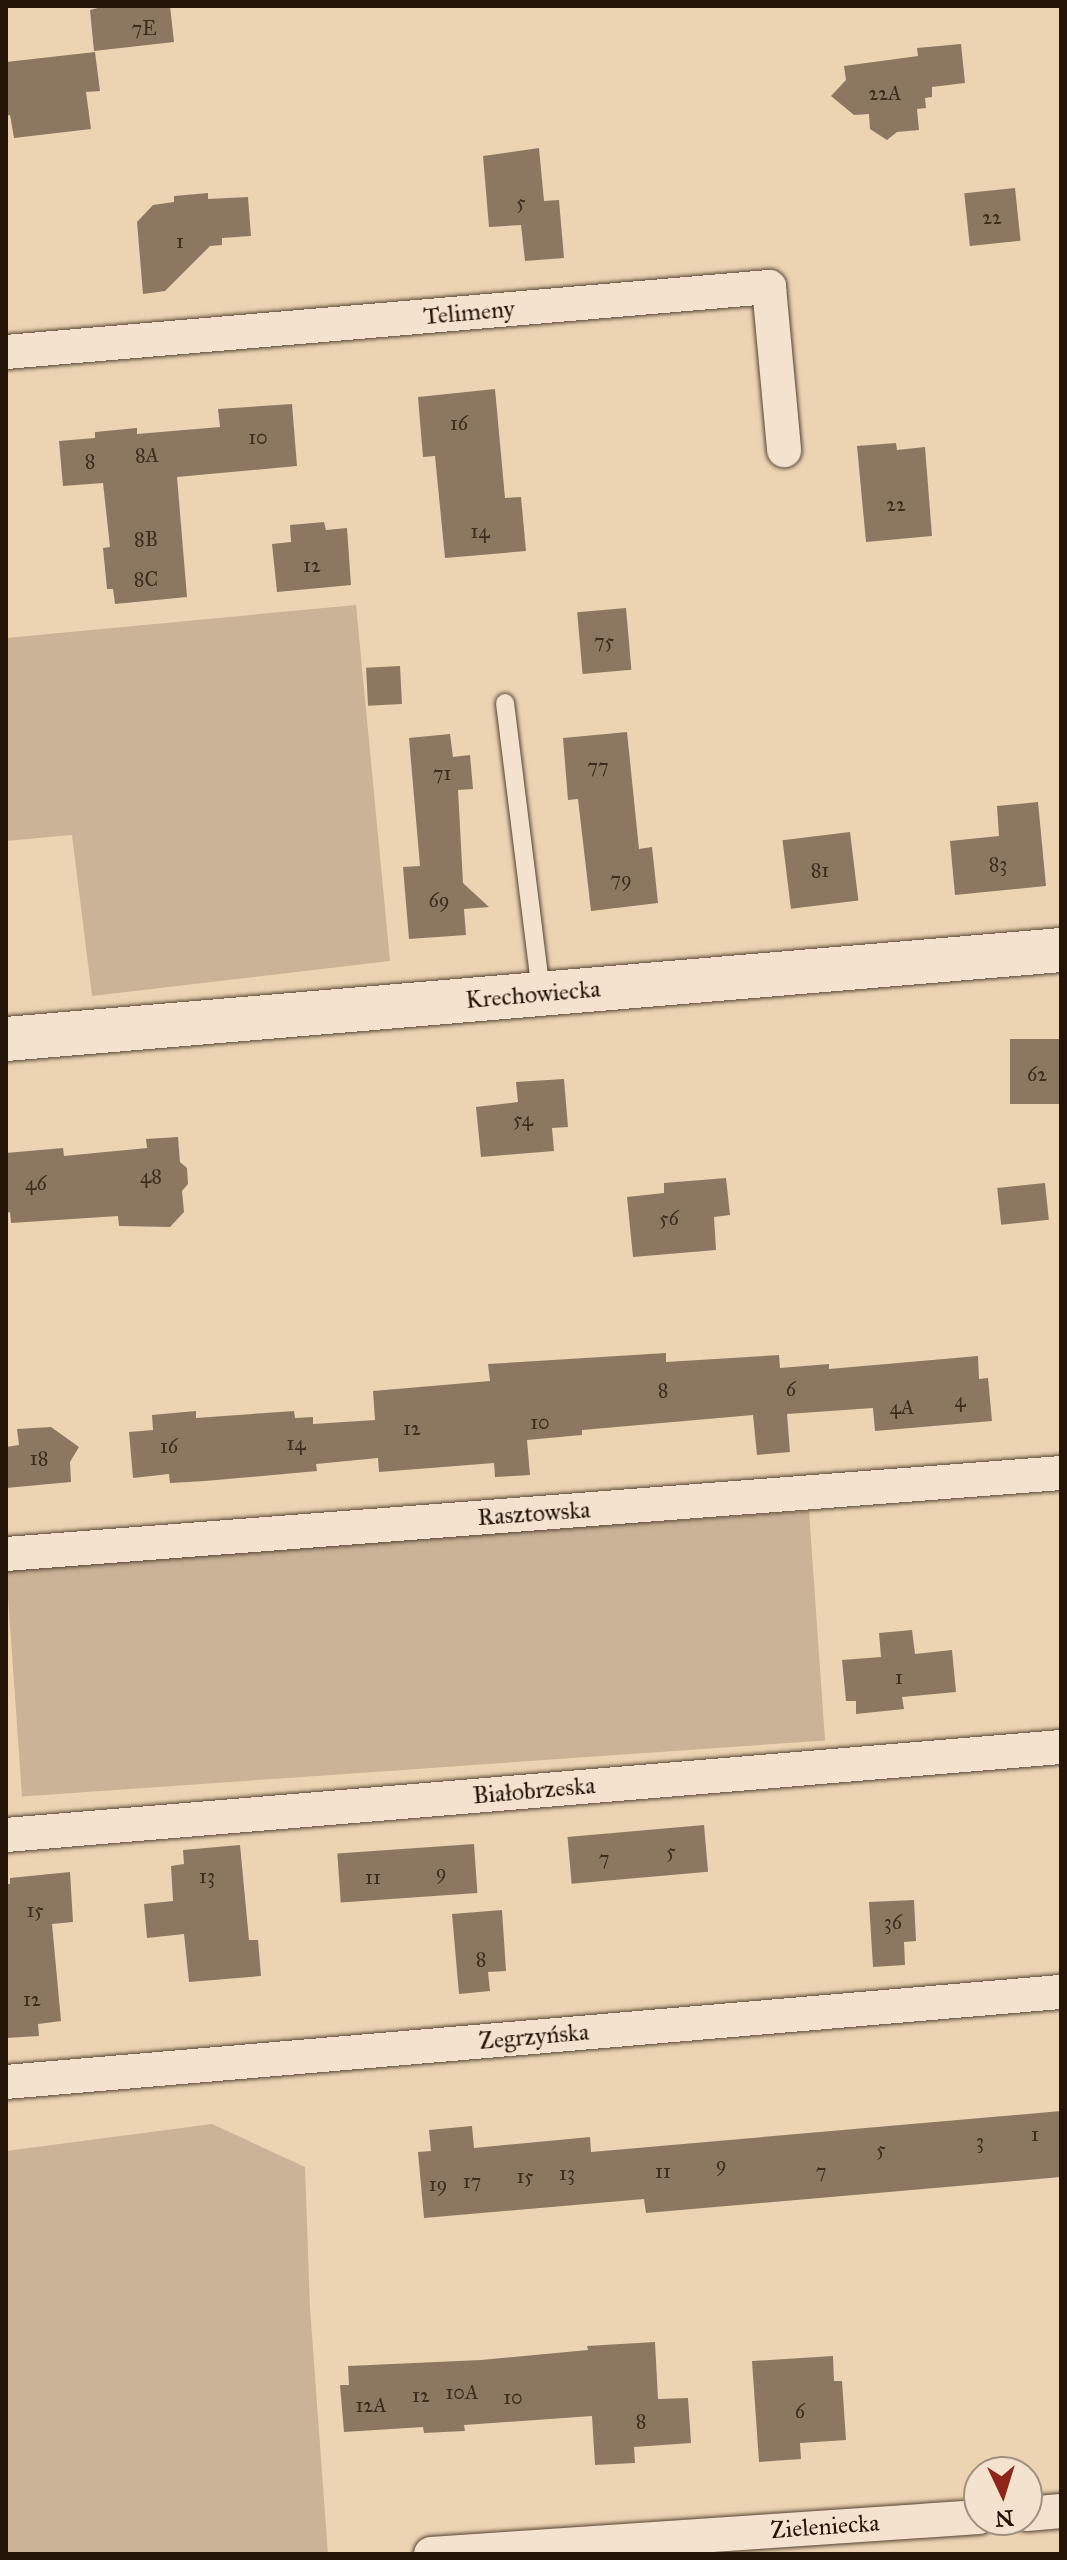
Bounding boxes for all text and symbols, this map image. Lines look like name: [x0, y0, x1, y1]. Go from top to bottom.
house number: 7E: [132, 16, 156, 40]
house number: 22A: [868, 81, 902, 105]
house number: 5: [516, 190, 526, 214]
house number: 22: [982, 205, 1002, 229]
house number: 1: [176, 229, 184, 253]
street label: Telimeny: [422, 295, 516, 331]
house number: 16: [450, 411, 468, 435]
house number: 10: [248, 425, 268, 449]
house number: 8A: [135, 443, 159, 467]
house number: 8: [85, 449, 95, 473]
house number: 22: [886, 492, 906, 516]
house number: 14: [470, 519, 490, 543]
house number: 8B: [134, 527, 158, 551]
house number: 12: [303, 553, 321, 577]
house number: 8C: [134, 567, 158, 591]
house number: 75: [594, 629, 614, 653]
house number: 77: [587, 754, 609, 778]
house number: 71: [433, 761, 451, 785]
house number: 83: [989, 852, 1007, 876]
house number: 81: [811, 858, 829, 882]
house number: 79: [610, 867, 632, 891]
house number: 69: [429, 888, 449, 912]
street label: Krechowiecka: [464, 975, 602, 1015]
house number: 62: [1027, 1062, 1047, 1086]
house number: 54: [513, 1107, 533, 1131]
house number: 48: [140, 1164, 162, 1188]
house number: 46: [25, 1171, 47, 1195]
house number: 56: [659, 1206, 679, 1230]
house number: 6: [786, 1377, 796, 1401]
house number: 8: [658, 1378, 668, 1402]
house number: 4: [954, 1388, 966, 1412]
house number: 4A: [890, 1395, 914, 1419]
house number: 10: [530, 1410, 550, 1434]
house number: 12: [403, 1416, 421, 1440]
house number: 14: [286, 1431, 306, 1455]
house number: 16: [160, 1434, 178, 1458]
house number: 18: [30, 1446, 48, 1470]
street label: Rasztowska: [477, 1496, 591, 1532]
house number: 1: [895, 1665, 903, 1689]
street label: Białobrzeska: [472, 1771, 596, 1811]
house number: 5: [666, 1839, 676, 1863]
house number: 7: [599, 1846, 609, 1870]
house number: 9: [436, 1860, 446, 1884]
house number: 13: [199, 1864, 215, 1888]
house number: 11: [365, 1865, 381, 1889]
house number: 15: [26, 1898, 44, 1922]
house number: 36: [884, 1910, 902, 1934]
house number: 8: [476, 1947, 486, 1971]
house number: 12: [23, 1987, 41, 2011]
street label: Zegrzyńska: [478, 2018, 590, 2056]
house number: 1: [1031, 2122, 1039, 2146]
house number: 3: [976, 2129, 984, 2153]
house number: 5: [876, 2137, 886, 2161]
house number: 9: [716, 2152, 726, 2176]
house number: 11: [655, 2159, 671, 2183]
house number: 7: [816, 2159, 826, 2183]
house number: 13: [559, 2161, 575, 2185]
house number: 15: [516, 2164, 534, 2188]
house number: 17: [463, 2169, 481, 2193]
house number: 19: [429, 2172, 447, 2196]
house number: 10A: [446, 2380, 478, 2404]
house number: 12: [412, 2383, 430, 2407]
house number: 10: [503, 2385, 523, 2409]
house number: 12A: [355, 2393, 387, 2417]
house number: 6: [795, 2399, 805, 2423]
house number: 8: [636, 2409, 646, 2433]
north arrow: [963, 2456, 1043, 2536]
text: N: [994, 2504, 1015, 2533]
street label: Zieleniecka: [770, 2509, 880, 2545]

